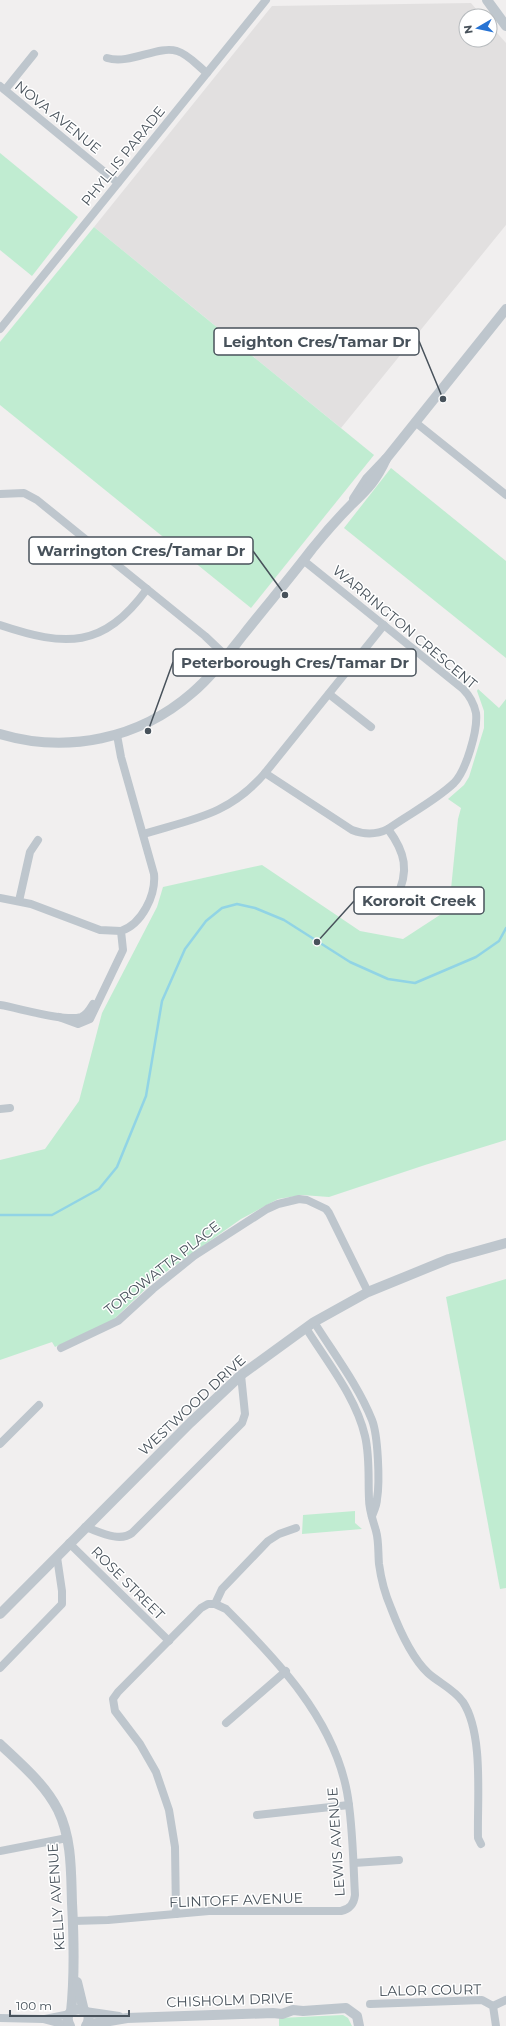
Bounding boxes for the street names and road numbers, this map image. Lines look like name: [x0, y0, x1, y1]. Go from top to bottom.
street label: NOVA AVENUE: [11, 77, 105, 157]
street label: PHYLLIS PARADE: [77, 102, 169, 210]
street label: WARRINGTON CRESCENT: [329, 561, 481, 693]
street label: TOROWATTA PLACE: [100, 1217, 224, 1319]
street label: WESTWOOD DRIVE: [135, 1351, 249, 1459]
street label: ROSE STREET: [87, 1542, 169, 1624]
street label: LEWIS AVENUE: [323, 1787, 349, 1897]
street label: KELLY AVENUE: [43, 1843, 69, 1951]
street label: FLINTOFF AVENUE: [169, 1889, 303, 1911]
street label: LALOR COURT: [379, 1980, 481, 2000]
street label: CHISHOLM DRIVE: [166, 1989, 294, 2011]

